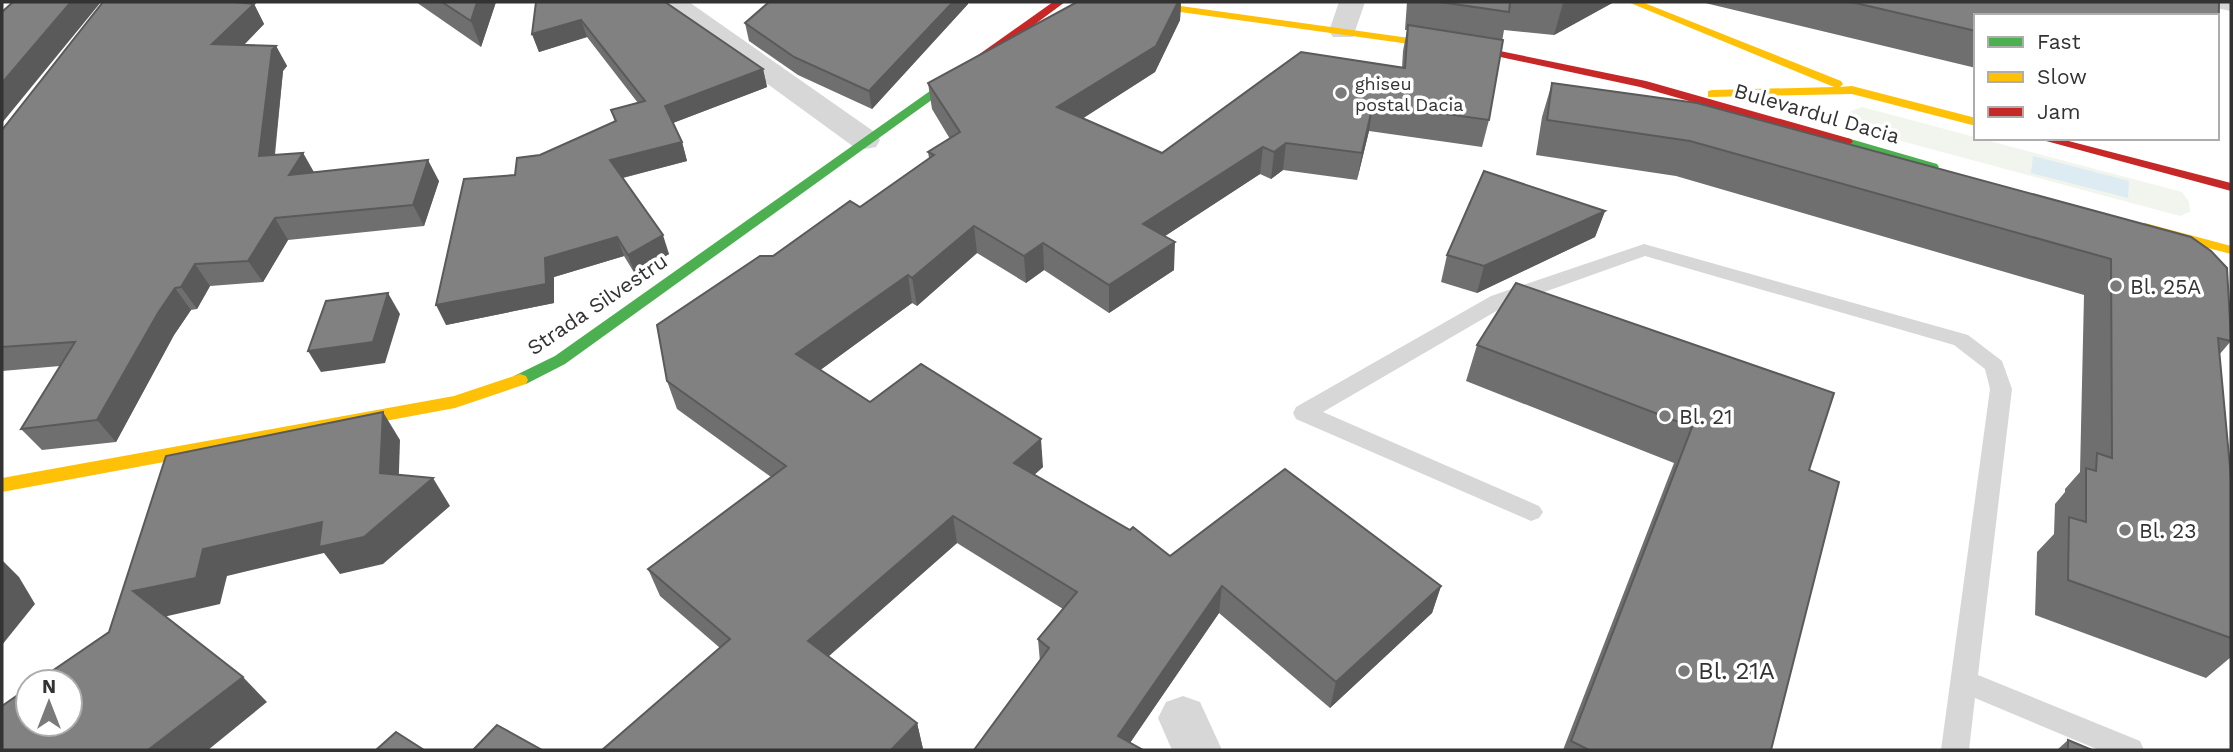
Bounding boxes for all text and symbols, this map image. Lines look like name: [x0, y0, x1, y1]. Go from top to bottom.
legend: [1974, 14, 2219, 140]
text: Fast: [2037, 29, 2081, 54]
text: Slow: [2037, 64, 2087, 89]
place label: ghiseu postal Dacia: [1355, 73, 1464, 115]
street label: Bulevardul Dacia: [1731, 77, 1903, 149]
marker: ghiseu postal Dacia: [1333, 85, 1349, 101]
text: Jam: [2037, 99, 2080, 124]
street label: Strada Silvestru: [522, 248, 672, 360]
place label: Bl. 25A: [2130, 274, 2201, 299]
marker: Bl. 25A: [2108, 278, 2124, 294]
place label: Bl. 21: [1679, 404, 1732, 429]
marker: Bl. 21: [1657, 408, 1673, 424]
place label: Bl. 23: [2139, 518, 2196, 543]
marker: Bl. 23: [2117, 522, 2133, 538]
place label: Bl. 21A: [1698, 657, 1775, 685]
marker: Bl. 21A: [1676, 663, 1692, 679]
north arrow: [14, 668, 84, 738]
text: N: [42, 675, 56, 698]

